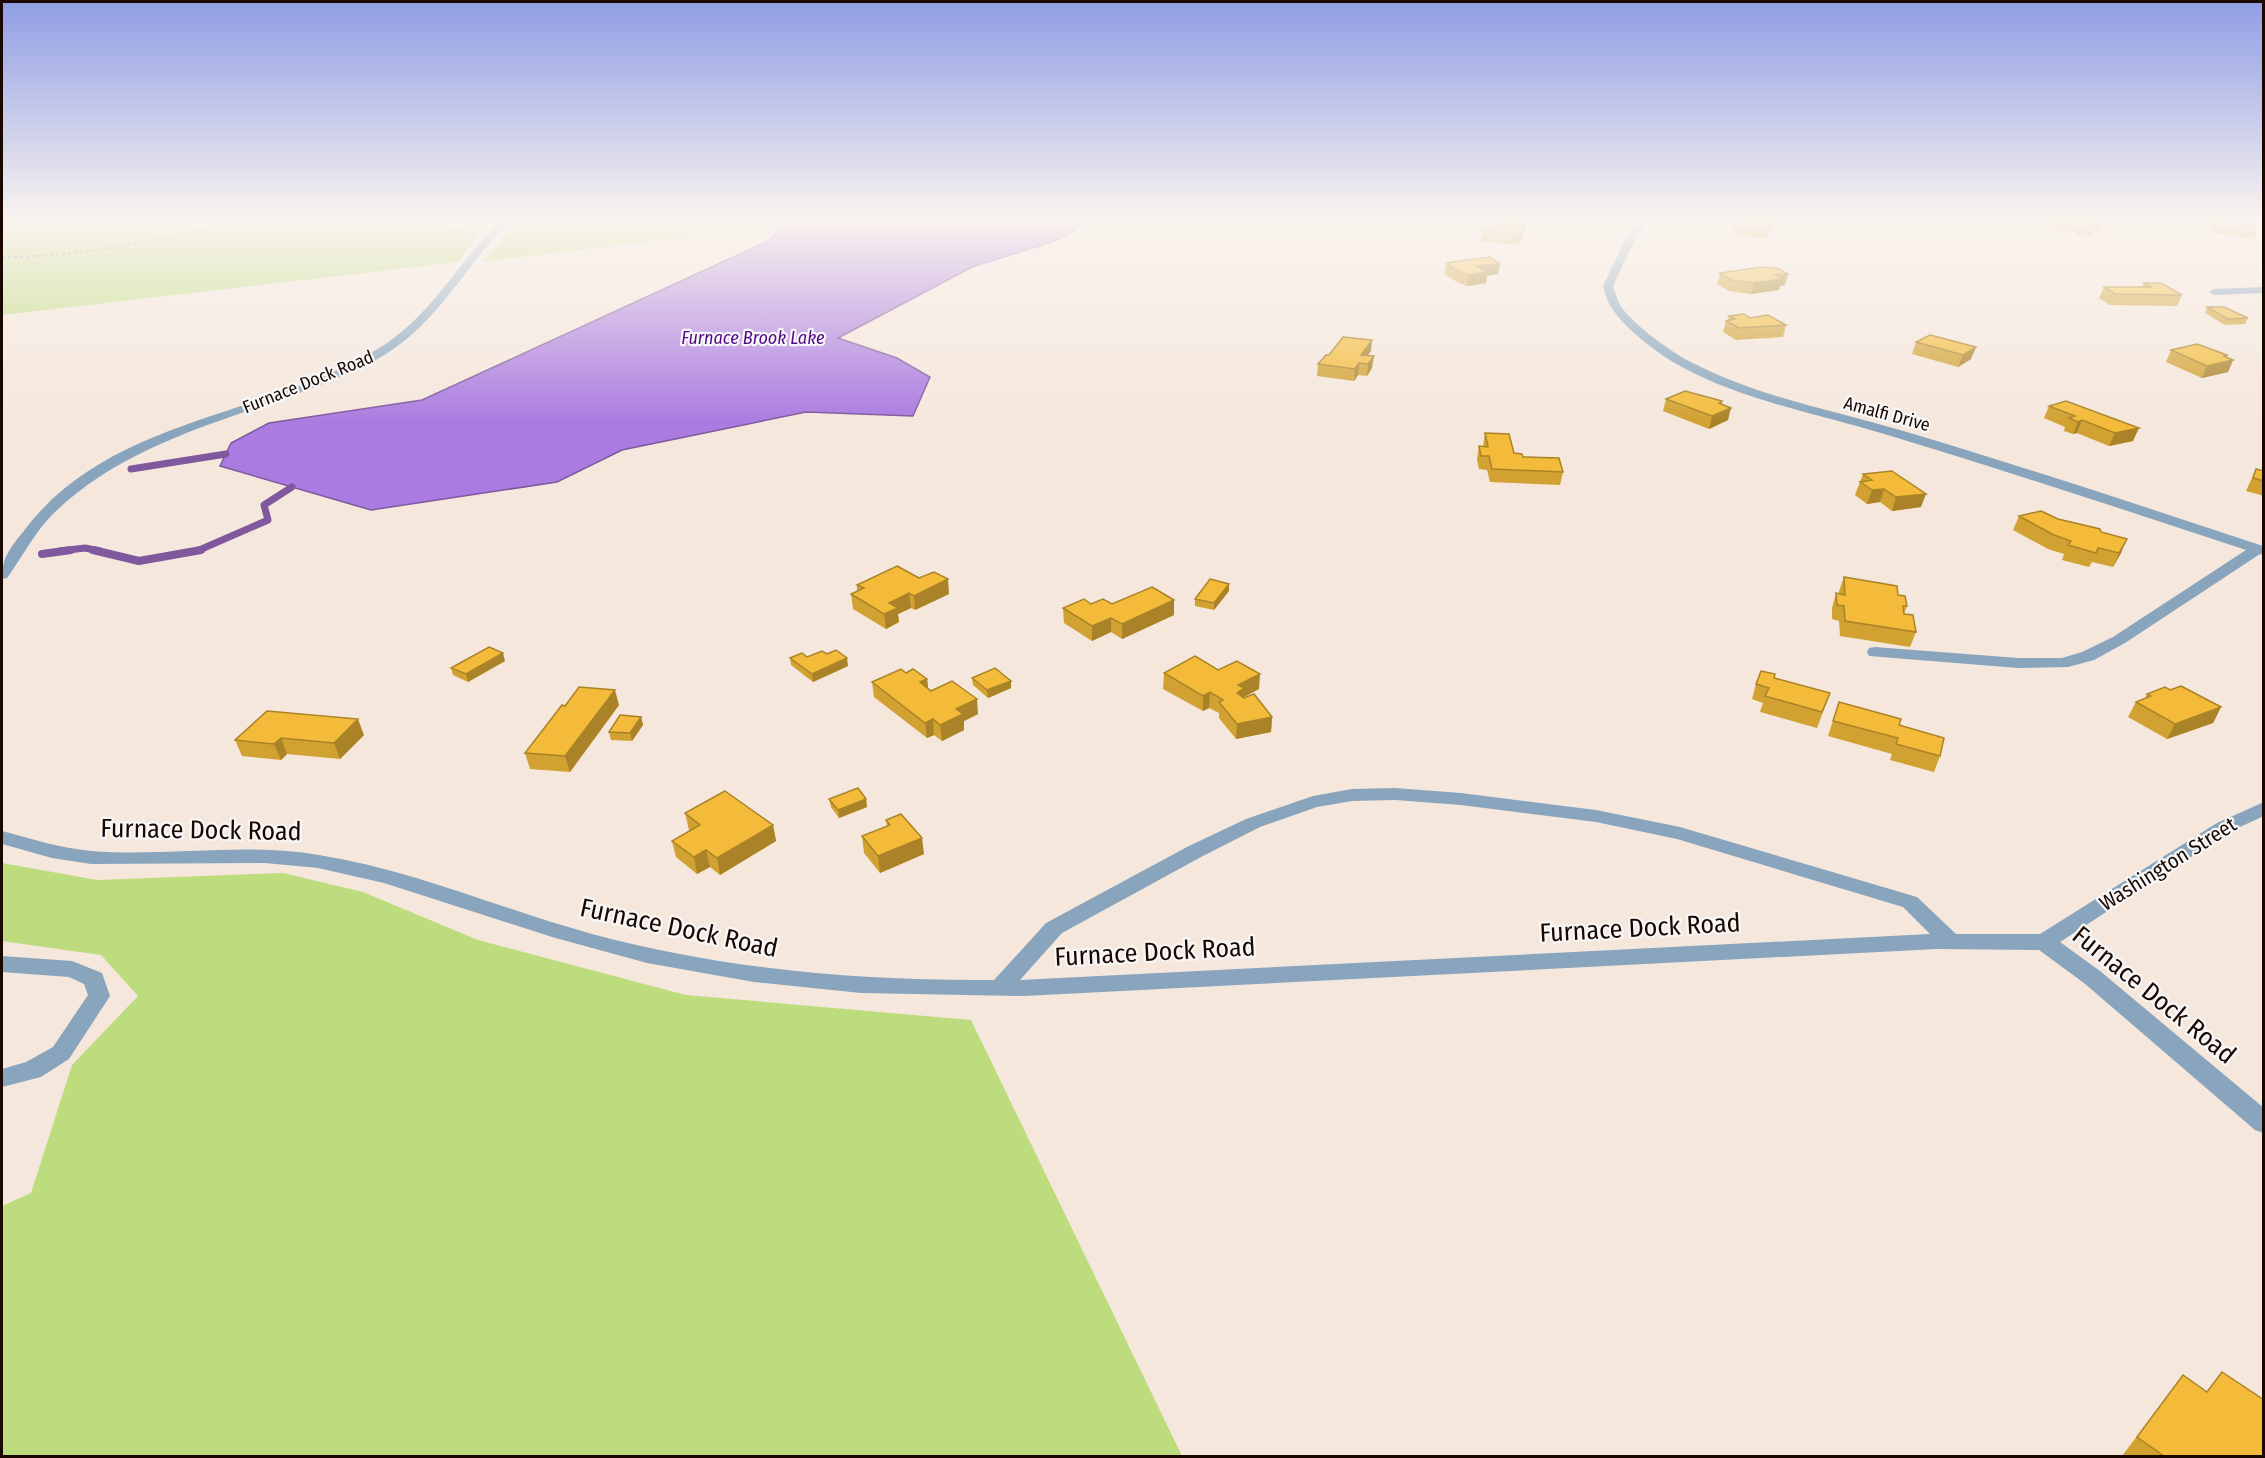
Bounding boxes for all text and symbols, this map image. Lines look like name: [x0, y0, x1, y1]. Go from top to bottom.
water label: Furnace Brook Lake: [681, 327, 825, 349]
street label: Furnace Dock Road: [239, 346, 377, 418]
street label: Amalfi Drive: [1841, 392, 1933, 436]
street label: Washington Street: [2095, 811, 2241, 917]
street label: Furnace Dock Road: [100, 813, 302, 847]
street label: Furnace Dock Road: [577, 892, 781, 964]
street label: Furnace Dock Road: [1539, 907, 1741, 949]
street label: Furnace Dock Road: [2066, 920, 2242, 1070]
street label: Furnace Dock Road: [1054, 931, 1256, 973]

